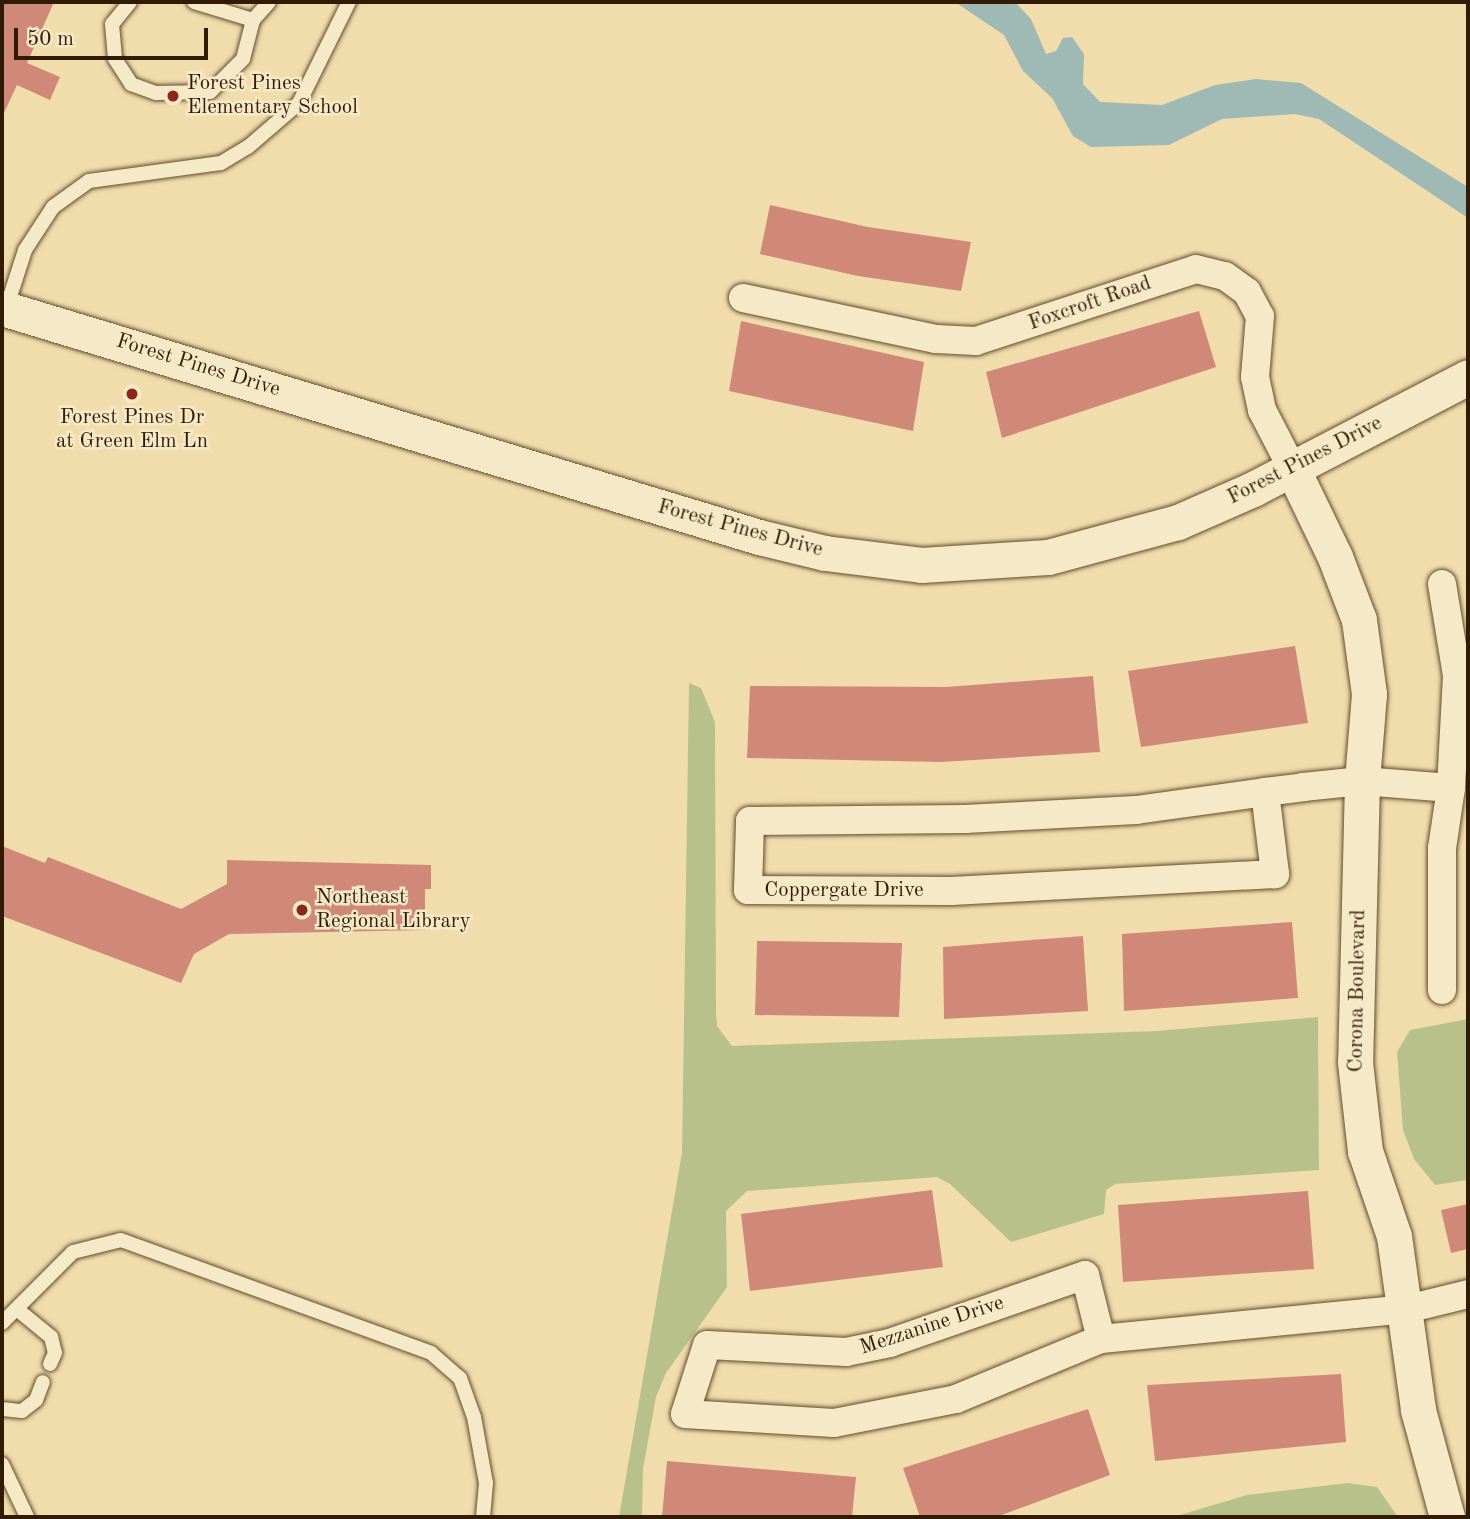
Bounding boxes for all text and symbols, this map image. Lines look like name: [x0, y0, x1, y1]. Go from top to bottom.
scale bar: [18, 14, 212, 58]
text: 50 m: [27, 29, 74, 50]
place label: Forest Pines Elementary School: [187, 71, 358, 121]
marker: Forest Pines Elementary School: [165, 88, 181, 104]
street label: Foxcroft Road: [1025, 271, 1155, 337]
street label: Forest Pines Drive: [113, 329, 283, 403]
marker: Forest Pines Dr at Green Elm Ln: [124, 386, 140, 402]
place label: Forest Pines Dr at Green Elm Ln: [56, 405, 208, 455]
street label: Forest Pines Drive: [1223, 411, 1387, 511]
street label: Forest Pines Drive: [655, 495, 825, 563]
street label: Coppergate Drive: [764, 878, 924, 904]
place label: Northeast Regional Library: [316, 885, 471, 935]
marker: Northeast Regional Library: [294, 902, 310, 918]
street label: Corona Boulevard: [1344, 909, 1372, 1073]
street label: Mezzanine Drive: [857, 1291, 1007, 1361]

